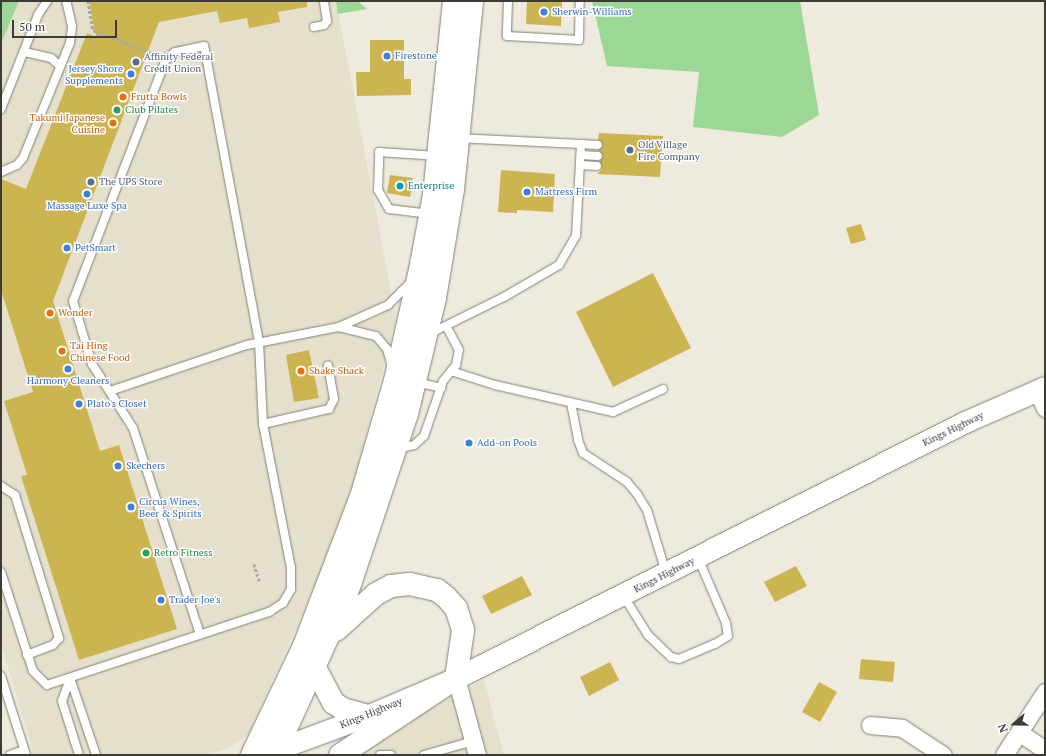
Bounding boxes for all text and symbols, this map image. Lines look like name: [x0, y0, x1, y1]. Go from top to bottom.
place label: Sherwin-Williams: [552, 6, 632, 18]
marker: Sherwin-Williams: [539, 7, 549, 17]
scale bar: [14, 12, 119, 38]
text: 50 m: [19, 19, 45, 34]
place label: Affinity Federal Credit Union: [144, 50, 213, 74]
place label: Firestone: [395, 50, 437, 62]
marker: Firestone: [382, 51, 392, 61]
marker: Affinity Federal Credit Union: [131, 57, 141, 67]
place label: Jersey Shore Supplements: [65, 62, 123, 86]
marker: Jersey Shore Supplements: [126, 69, 136, 79]
place label: Frutta Bowls: [131, 91, 187, 103]
marker: Frutta Bowls: [118, 92, 128, 102]
place label: Club Pilates: [125, 104, 178, 116]
marker: Club Pilates: [112, 105, 122, 115]
place label: Takumi Japanese Cuisine: [30, 111, 105, 134]
marker: Takumi Japanese Cuisine: [108, 118, 118, 128]
place label: Old Village Fire Company: [638, 138, 700, 162]
marker: Old Village Fire Company: [625, 145, 635, 155]
place label: The UPS Store: [99, 176, 162, 188]
marker: The UPS Store: [86, 177, 96, 187]
place label: Enterprise: [408, 180, 454, 192]
marker: Enterprise: [395, 181, 405, 191]
place label: Mattress Firm: [535, 186, 597, 198]
marker: Mattress Firm: [522, 187, 532, 197]
marker: Massage Luxe Spa: [82, 189, 92, 199]
place label: Massage Luxe Spa: [47, 200, 127, 212]
place label: PetSmart: [75, 242, 116, 254]
marker: PetSmart: [62, 243, 72, 253]
place label: Wonder: [58, 307, 93, 319]
marker: Wonder: [45, 308, 55, 318]
place label: Tai Hing Chinese Food: [70, 339, 130, 362]
marker: Tai Hing Chinese Food: [57, 346, 67, 356]
marker: Harmony Cleaners: [63, 364, 73, 374]
place label: Shake Shack: [309, 365, 364, 377]
marker: Shake Shack: [296, 366, 306, 376]
place label: Harmony Cleaners: [27, 375, 109, 387]
place label: Plato's Closet: [87, 398, 147, 410]
marker: Plato's Closet: [74, 399, 84, 409]
street label: Kings Highway: [921, 409, 985, 449]
place label: Add-on Pools: [477, 437, 537, 449]
marker: Add-on Pools: [464, 438, 474, 448]
place label: Skechers: [126, 460, 165, 472]
marker: Skechers: [113, 461, 123, 471]
place label: Circus Wines, Beer & Spirits: [139, 495, 202, 518]
marker: Circus Wines, Beer & Spirits: [126, 502, 136, 512]
place label: Retro Fitness: [154, 547, 213, 559]
marker: Retro Fitness: [141, 548, 151, 558]
street label: Kings Highway: [632, 555, 696, 595]
place label: Trader Joe's: [169, 594, 220, 606]
marker: Trader Joe's: [156, 595, 166, 605]
street label: Kings Highway: [338, 695, 404, 731]
north arrow: [994, 704, 1034, 744]
text: N: [995, 722, 1011, 734]

